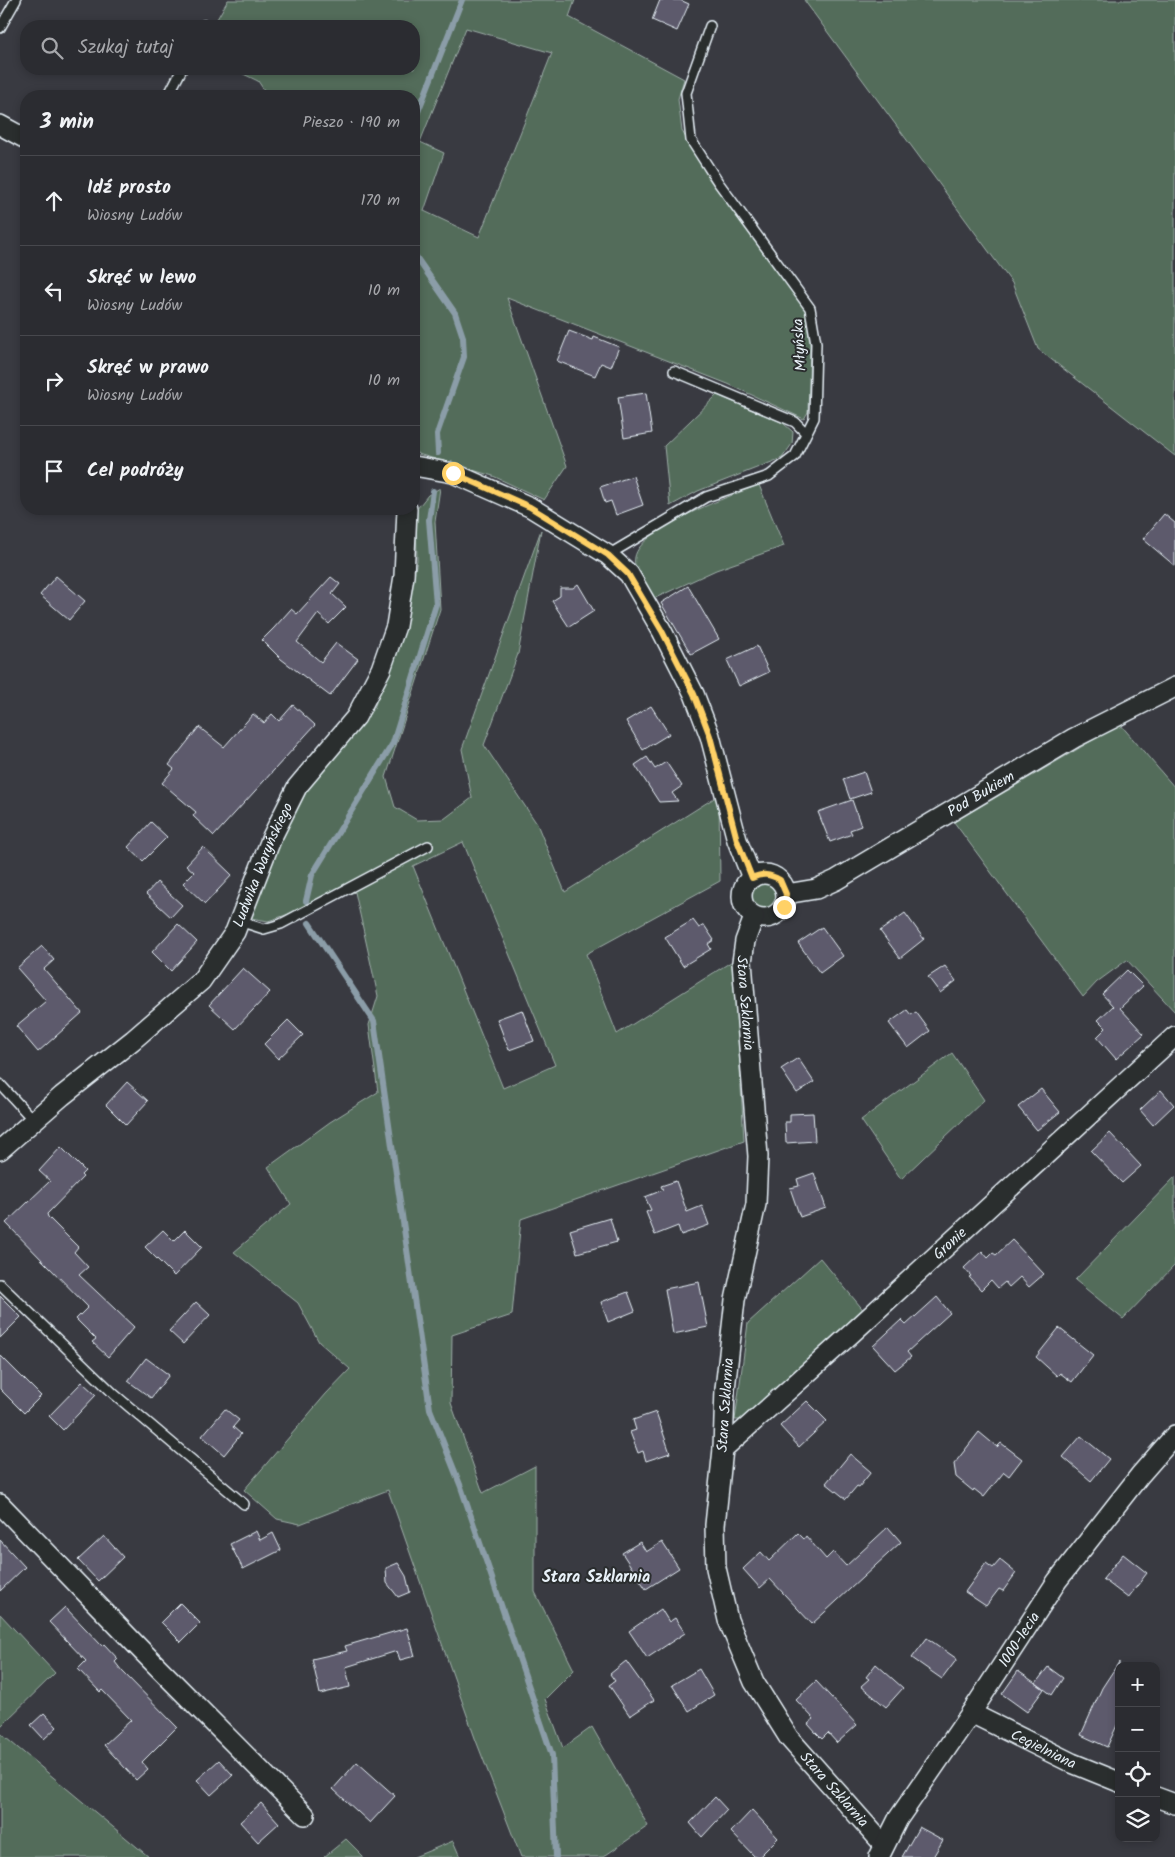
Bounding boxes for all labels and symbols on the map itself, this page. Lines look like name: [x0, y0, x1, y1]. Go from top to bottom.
street label: Młyńska: [786, 318, 814, 372]
route start: [442, 462, 465, 485]
street label: Pod Bukiem: [943, 765, 1020, 824]
street label: Ludwika Waryńskiego: [227, 798, 300, 931]
route end: [773, 896, 796, 919]
street label: Stara Szklarnia: [729, 954, 760, 1051]
street label: Gronie: [928, 1222, 973, 1266]
street label: Stara Szklarnia: [711, 1357, 741, 1453]
district label: Stara Szklarnia: [542, 1565, 650, 1590]
street label: 1000-lecia: [993, 1607, 1047, 1672]
street label: Cegielniana: [1006, 1723, 1079, 1776]
street label: Stara Szklarnia: [793, 1746, 874, 1833]

